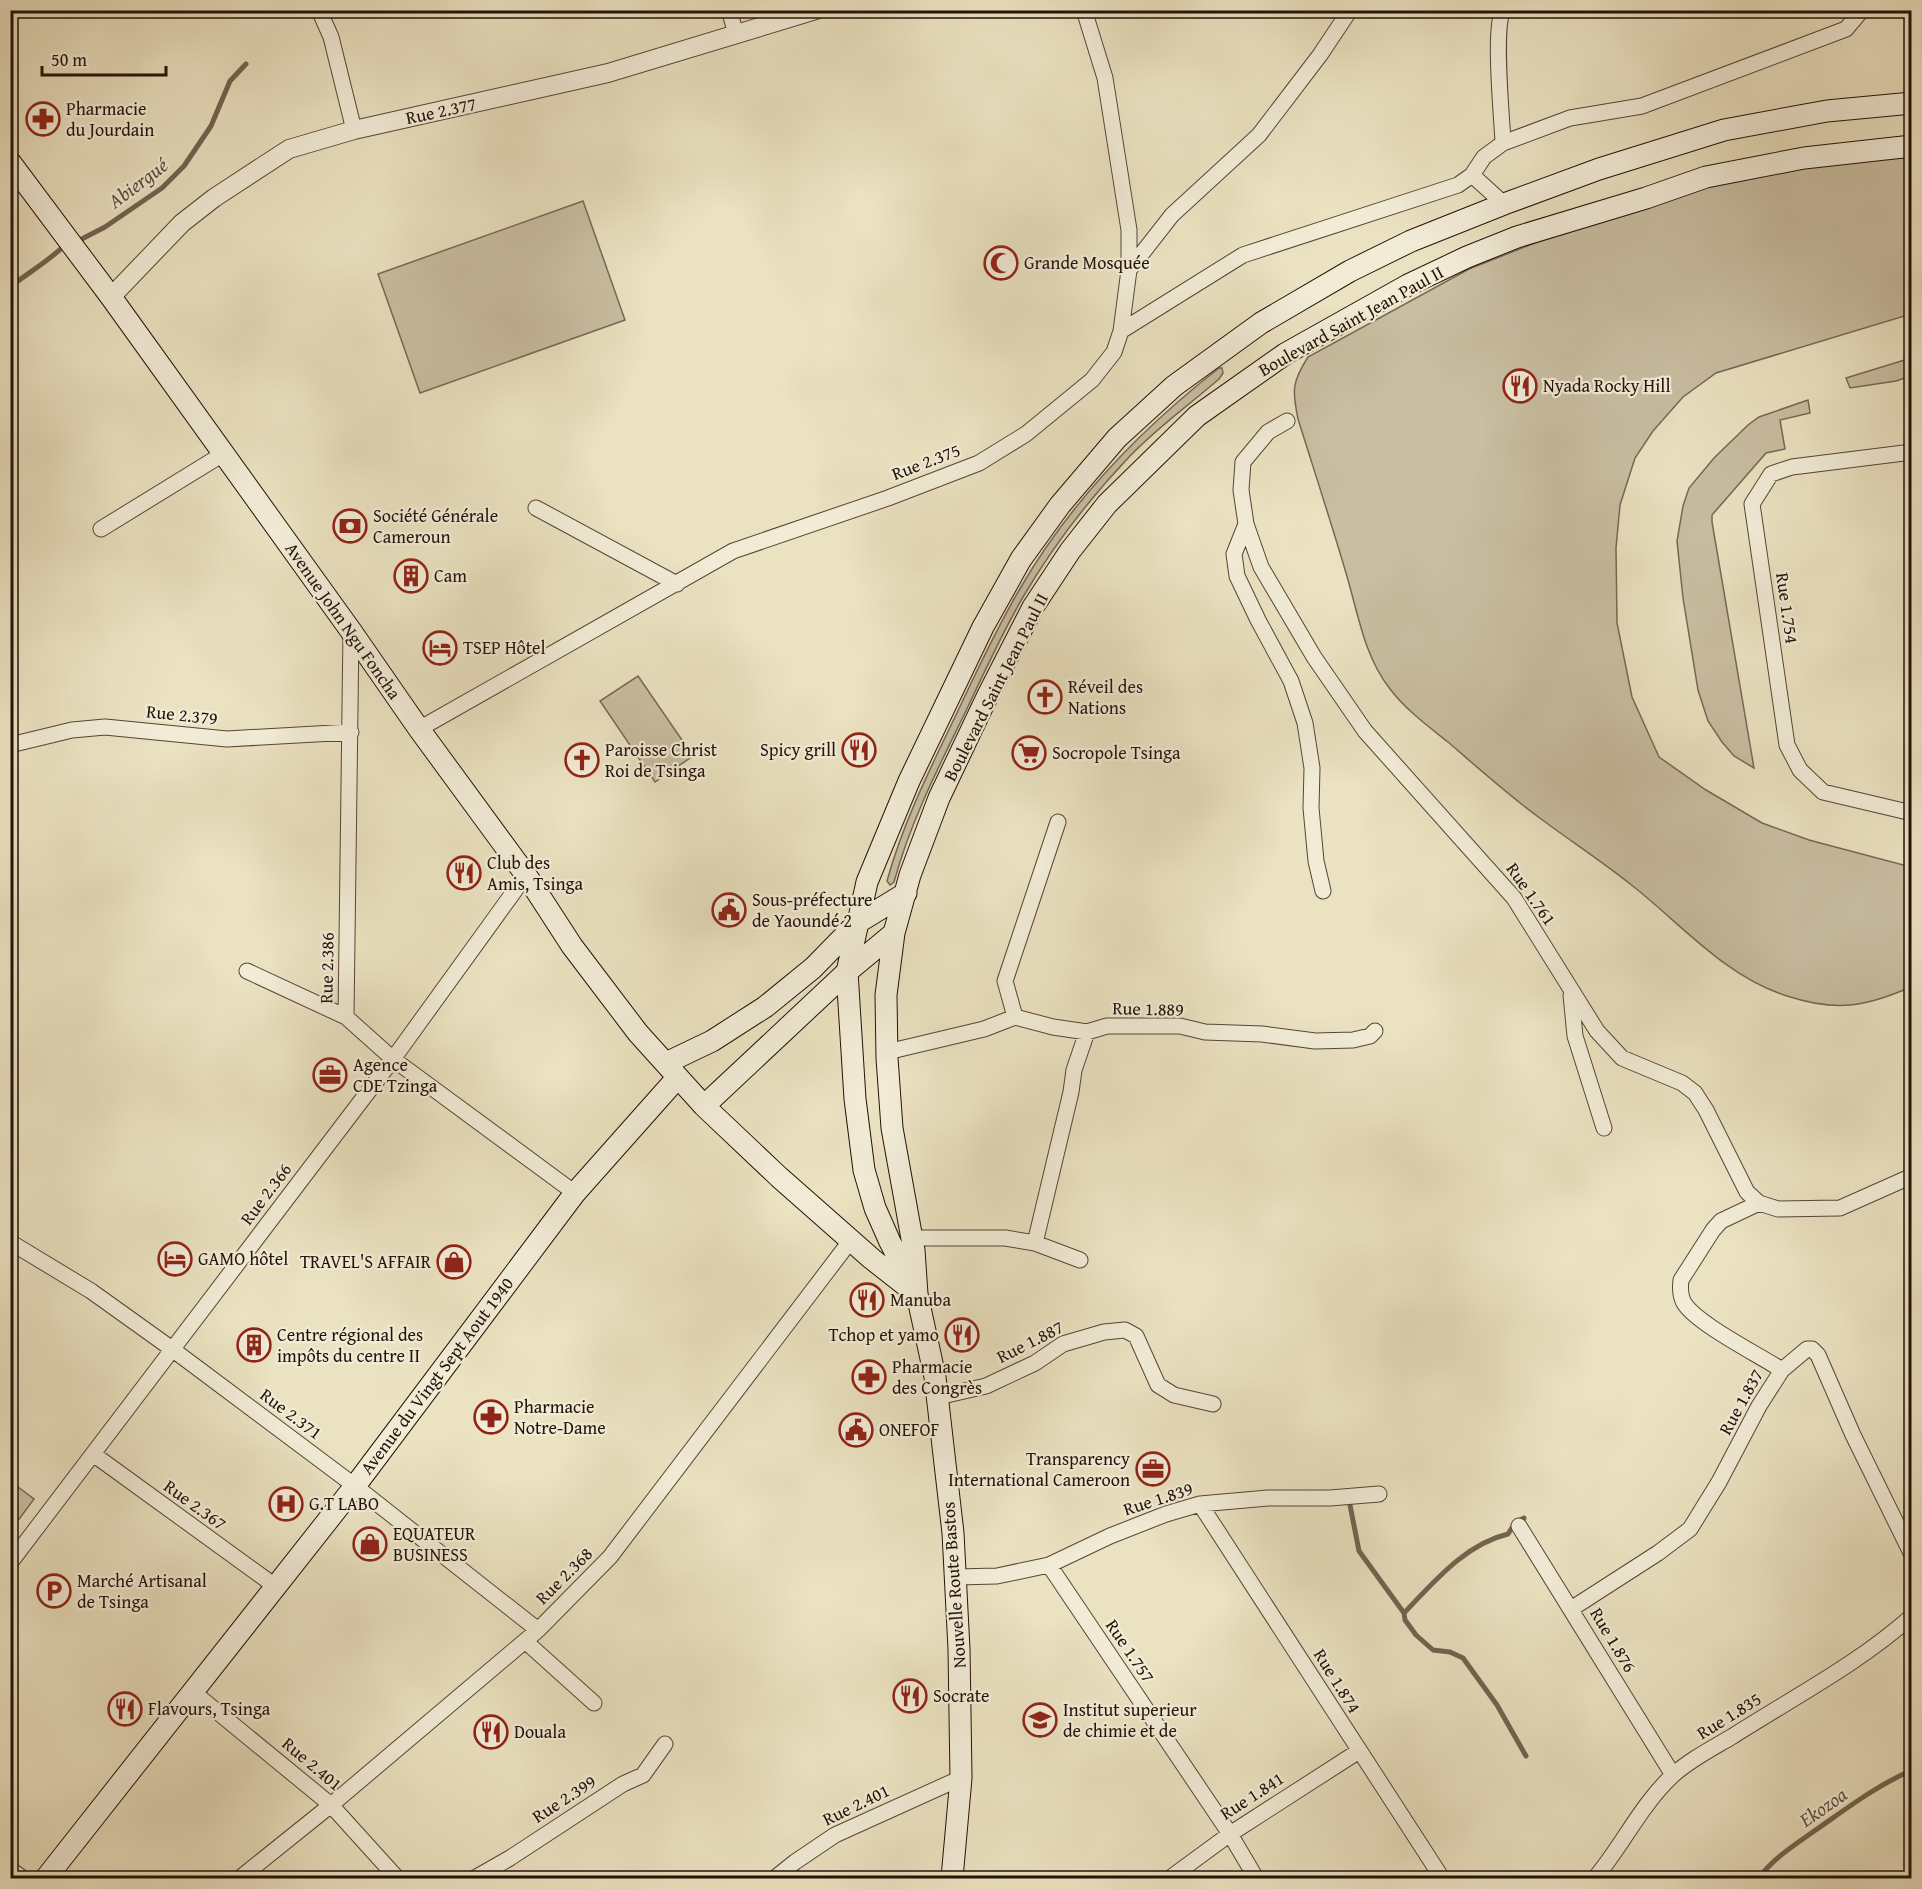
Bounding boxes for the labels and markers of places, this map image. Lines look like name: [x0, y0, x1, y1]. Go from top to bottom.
place label: Pharmacie du Jourdain: [66, 95, 154, 143]
pharmacy icon: Pharmacie du Jourdain: [25, 101, 61, 137]
mosque icon: Grande Mosquée: [983, 245, 1019, 281]
place label: Grande Mosquée: [1024, 249, 1150, 276]
restaurant icon: Nyada Rocky Hill: [1502, 368, 1538, 404]
place label: Nyada Rocky Hill: [1543, 372, 1670, 399]
place label: Société Générale Cameroun: [373, 502, 498, 550]
bank icon: Société Générale Cameroun: [332, 508, 368, 544]
building icon: Cam: [393, 558, 429, 594]
place label: Cam: [434, 562, 467, 589]
hotel icon: TSEP Hôtel: [422, 630, 458, 666]
place label: TSEP Hôtel: [463, 634, 546, 661]
place label: Réveil des Nations: [1068, 673, 1143, 721]
church icon: Réveil des Nations: [1027, 679, 1063, 715]
restaurant icon: Spicy grill: [841, 732, 877, 768]
supermarket icon: Socropole Tsinga: [1011, 735, 1047, 771]
place label: Paroisse Christ Roi de Tsinga: [605, 736, 718, 784]
place label: Spicy grill: [760, 736, 836, 763]
place label: Socropole Tsinga: [1052, 739, 1181, 766]
church icon: Paroisse Christ Roi de Tsinga: [564, 742, 600, 778]
place label: Club des Amis, Tsinga: [487, 849, 584, 897]
restaurant icon: Club des Amis, Tsinga: [446, 855, 482, 891]
place label: Sous-préfecture de Yaoundé 2: [752, 886, 873, 934]
public building icon: Sous-préfecture de Yaoundé 2: [711, 892, 747, 928]
place label: Agence CDE Tzinga: [353, 1051, 438, 1099]
office icon: Agence CDE Tzinga: [312, 1057, 348, 1093]
hotel icon: GAMO hôtel: [157, 1241, 193, 1277]
shop icon: TRAVEL'S AFFAIR: [436, 1244, 472, 1280]
place label: GAMO hôtel: [198, 1245, 288, 1272]
place label: TRAVEL'S AFFAIR: [300, 1248, 432, 1275]
restaurant icon: Manuba: [849, 1282, 885, 1318]
place label: Manuba: [890, 1286, 951, 1313]
restaurant icon: Tchop et yamo: [944, 1317, 980, 1353]
place label: Centre régional des impôts du centre II: [277, 1321, 423, 1369]
place label: Tchop et yamo: [828, 1321, 939, 1348]
building icon: Centre régional des impôts du centre II: [236, 1327, 272, 1363]
place label: Pharmacie des Congrès: [892, 1353, 982, 1401]
pharmacy icon: Pharmacie des Congrès: [851, 1359, 887, 1395]
place label: Pharmacie Notre-Dame: [514, 1393, 606, 1441]
pharmacy icon: Pharmacie Notre-Dame: [473, 1399, 509, 1435]
public building icon: ONEFOF: [838, 1412, 874, 1448]
place label: ONEFOF: [879, 1416, 940, 1443]
place label: Transparency International Cameroon: [948, 1445, 1130, 1493]
office icon: Transparency International Cameroon: [1135, 1451, 1171, 1487]
hospital icon: G.T LABO: [268, 1486, 304, 1522]
place label: G.T LABO: [309, 1490, 379, 1517]
place label: EQUATEUR BUSINESS: [393, 1520, 476, 1568]
shop icon: EQUATEUR BUSINESS: [352, 1526, 388, 1562]
place label: Marché Artisanal de Tsinga: [77, 1567, 207, 1615]
parking icon: Marché Artisanal de Tsinga: [36, 1573, 72, 1609]
restaurant icon: Socrate: [892, 1678, 928, 1714]
place label: Socrate: [933, 1682, 990, 1709]
restaurant icon: Flavours, Tsinga: [107, 1691, 143, 1727]
place label: Flavours, Tsinga: [148, 1695, 271, 1722]
place label: Institut superieur de chimie et de: [1063, 1696, 1197, 1744]
school or university icon: Institut superieur de chimie et de: [1022, 1702, 1058, 1738]
restaurant icon: Douala: [473, 1714, 509, 1750]
place label: Douala: [514, 1718, 566, 1745]

